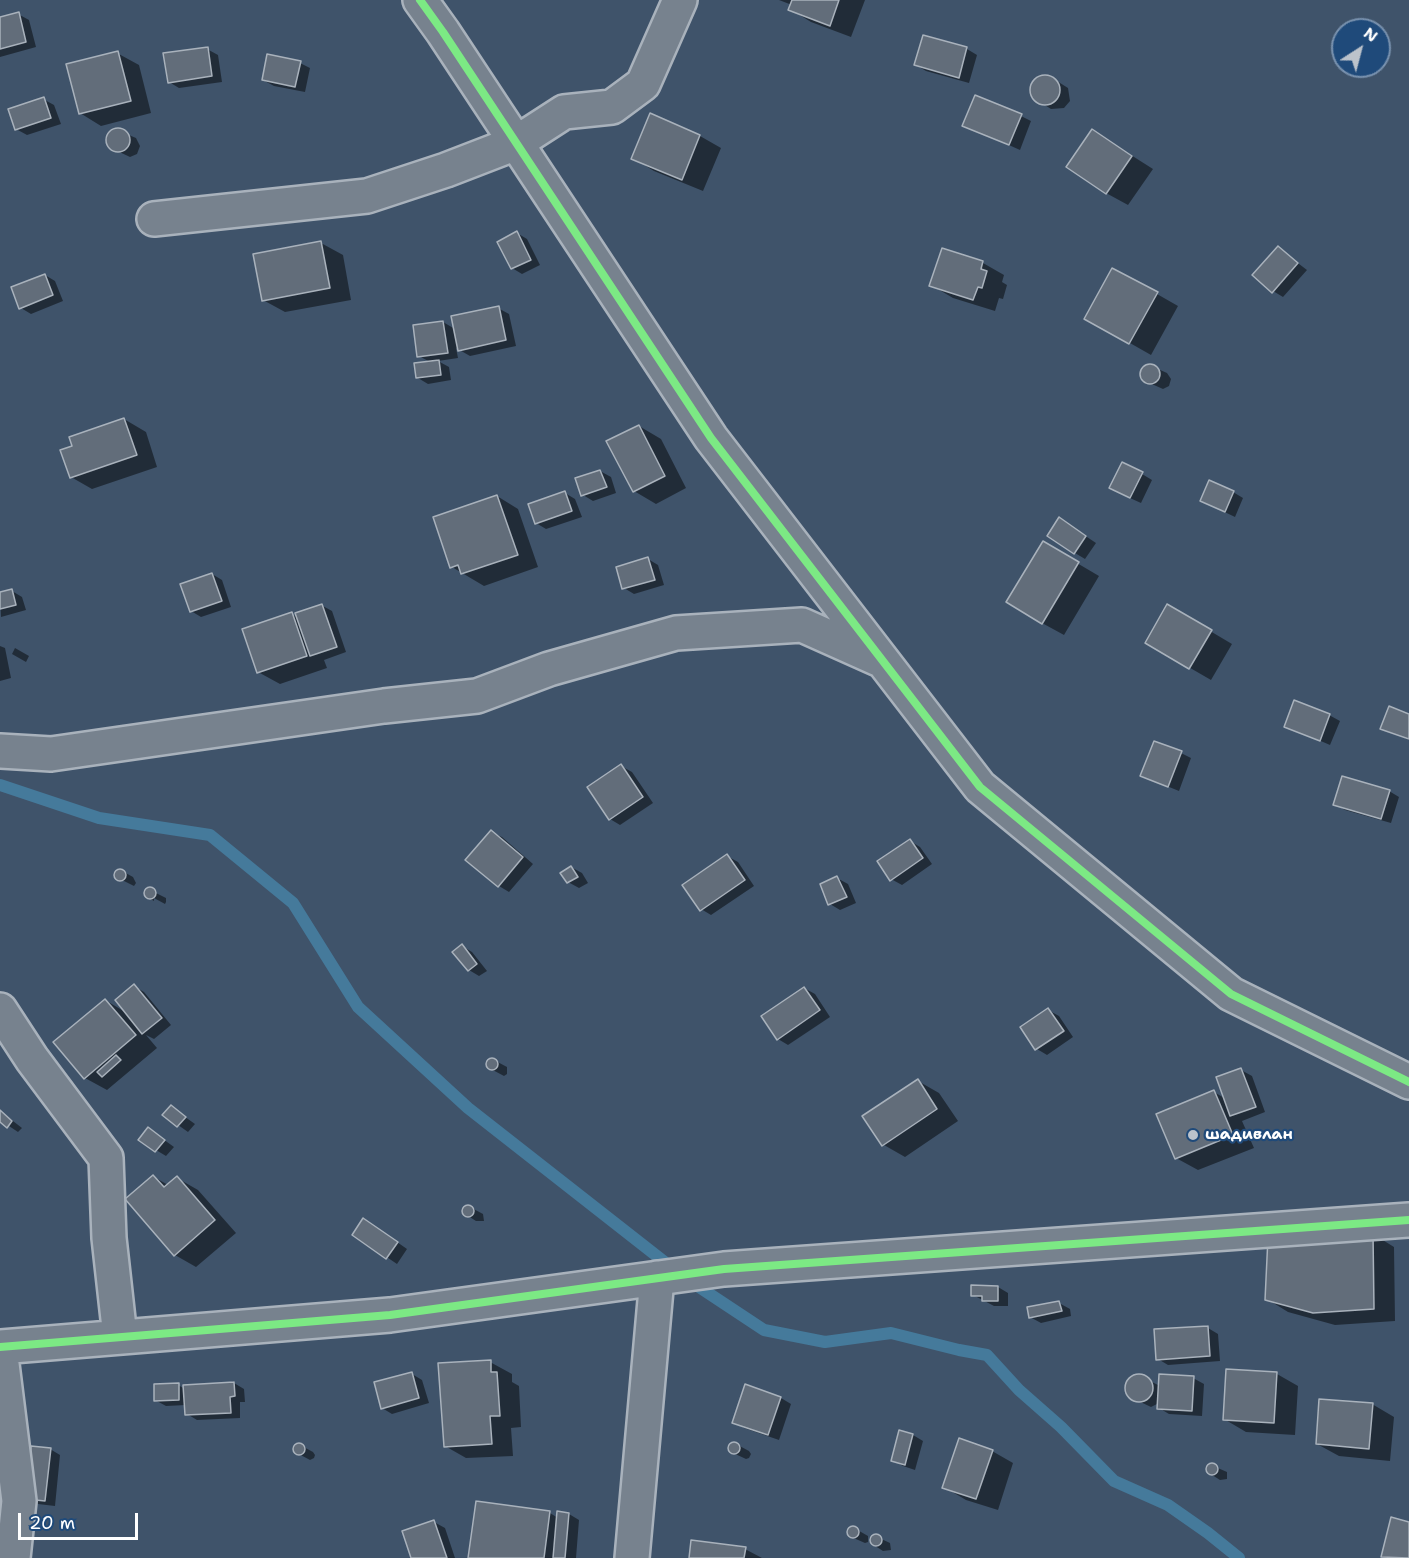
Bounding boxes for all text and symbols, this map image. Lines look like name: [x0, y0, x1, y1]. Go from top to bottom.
north arrow: [1331, 18, 1391, 78]
text: N: [1359, 22, 1382, 47]
place label: шадивлан: [1205, 1125, 1293, 1145]
marker: шадивлан: [1186, 1128, 1200, 1142]
scale bar: [21, 1501, 141, 1539]
text: 20 m: [29, 1511, 75, 1535]

